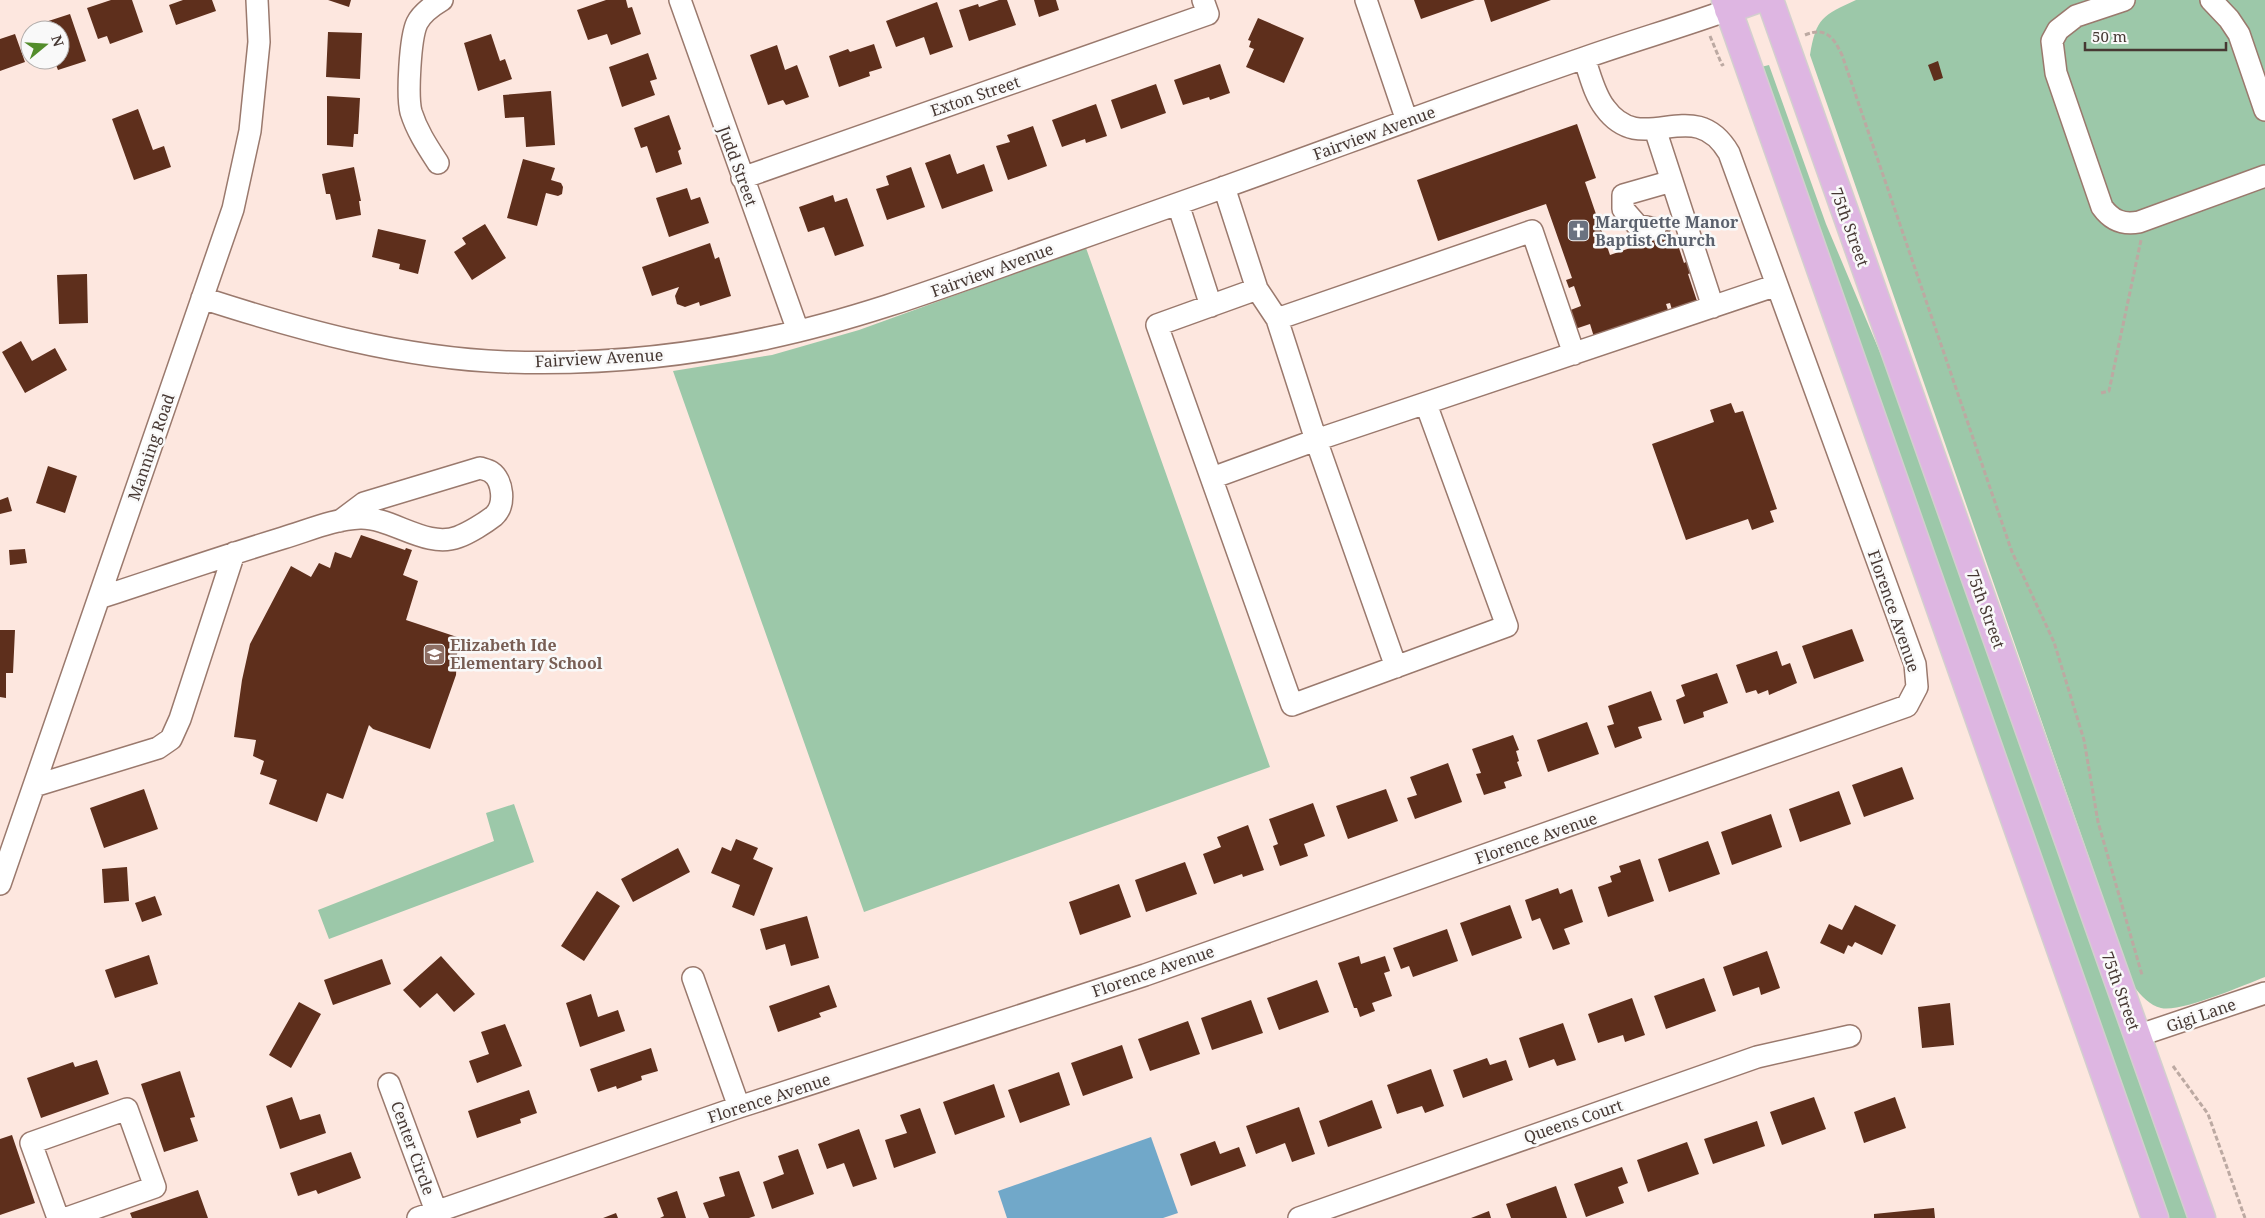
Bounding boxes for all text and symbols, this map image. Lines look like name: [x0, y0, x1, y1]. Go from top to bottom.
north arrow: [20, 20, 70, 70]
scale bar: [2085, 20, 2226, 52]
text: 50 m: [2092, 26, 2127, 46]
text: N: [47, 33, 69, 49]
street label: Exton Street: [927, 70, 1023, 122]
street label: Fairview Avenue: [1310, 101, 1438, 165]
street label: Judd Street: [713, 122, 763, 210]
street label: 75th Street: [1826, 184, 1875, 270]
place label: Marquette Manor Baptist Church: [1595, 211, 1739, 251]
church icon: Marquette Manor Baptist Church: [1567, 219, 1591, 243]
street label: Fairview Avenue: [928, 238, 1056, 302]
street label: Fairview Avenue: [534, 344, 664, 372]
street label: Manning Road: [122, 391, 180, 503]
street label: Florence Avenue: [1863, 547, 1925, 675]
street label: 75th Street: [1962, 566, 2011, 652]
place label: Elizabeth Ide Elementary School: [450, 634, 603, 674]
school or university icon: Elizabeth Ide Elementary School: [422, 642, 446, 666]
street label: Florence Avenue: [1472, 807, 1600, 869]
street label: Florence Avenue: [1089, 940, 1217, 1002]
street label: 75th Street: [2097, 948, 2146, 1034]
street label: Gigi Lane: [2163, 993, 2239, 1037]
street label: Florence Avenue: [705, 1068, 833, 1128]
street label: Queens Court: [1521, 1094, 1626, 1148]
street label: Center Circle: [386, 1098, 440, 1198]

